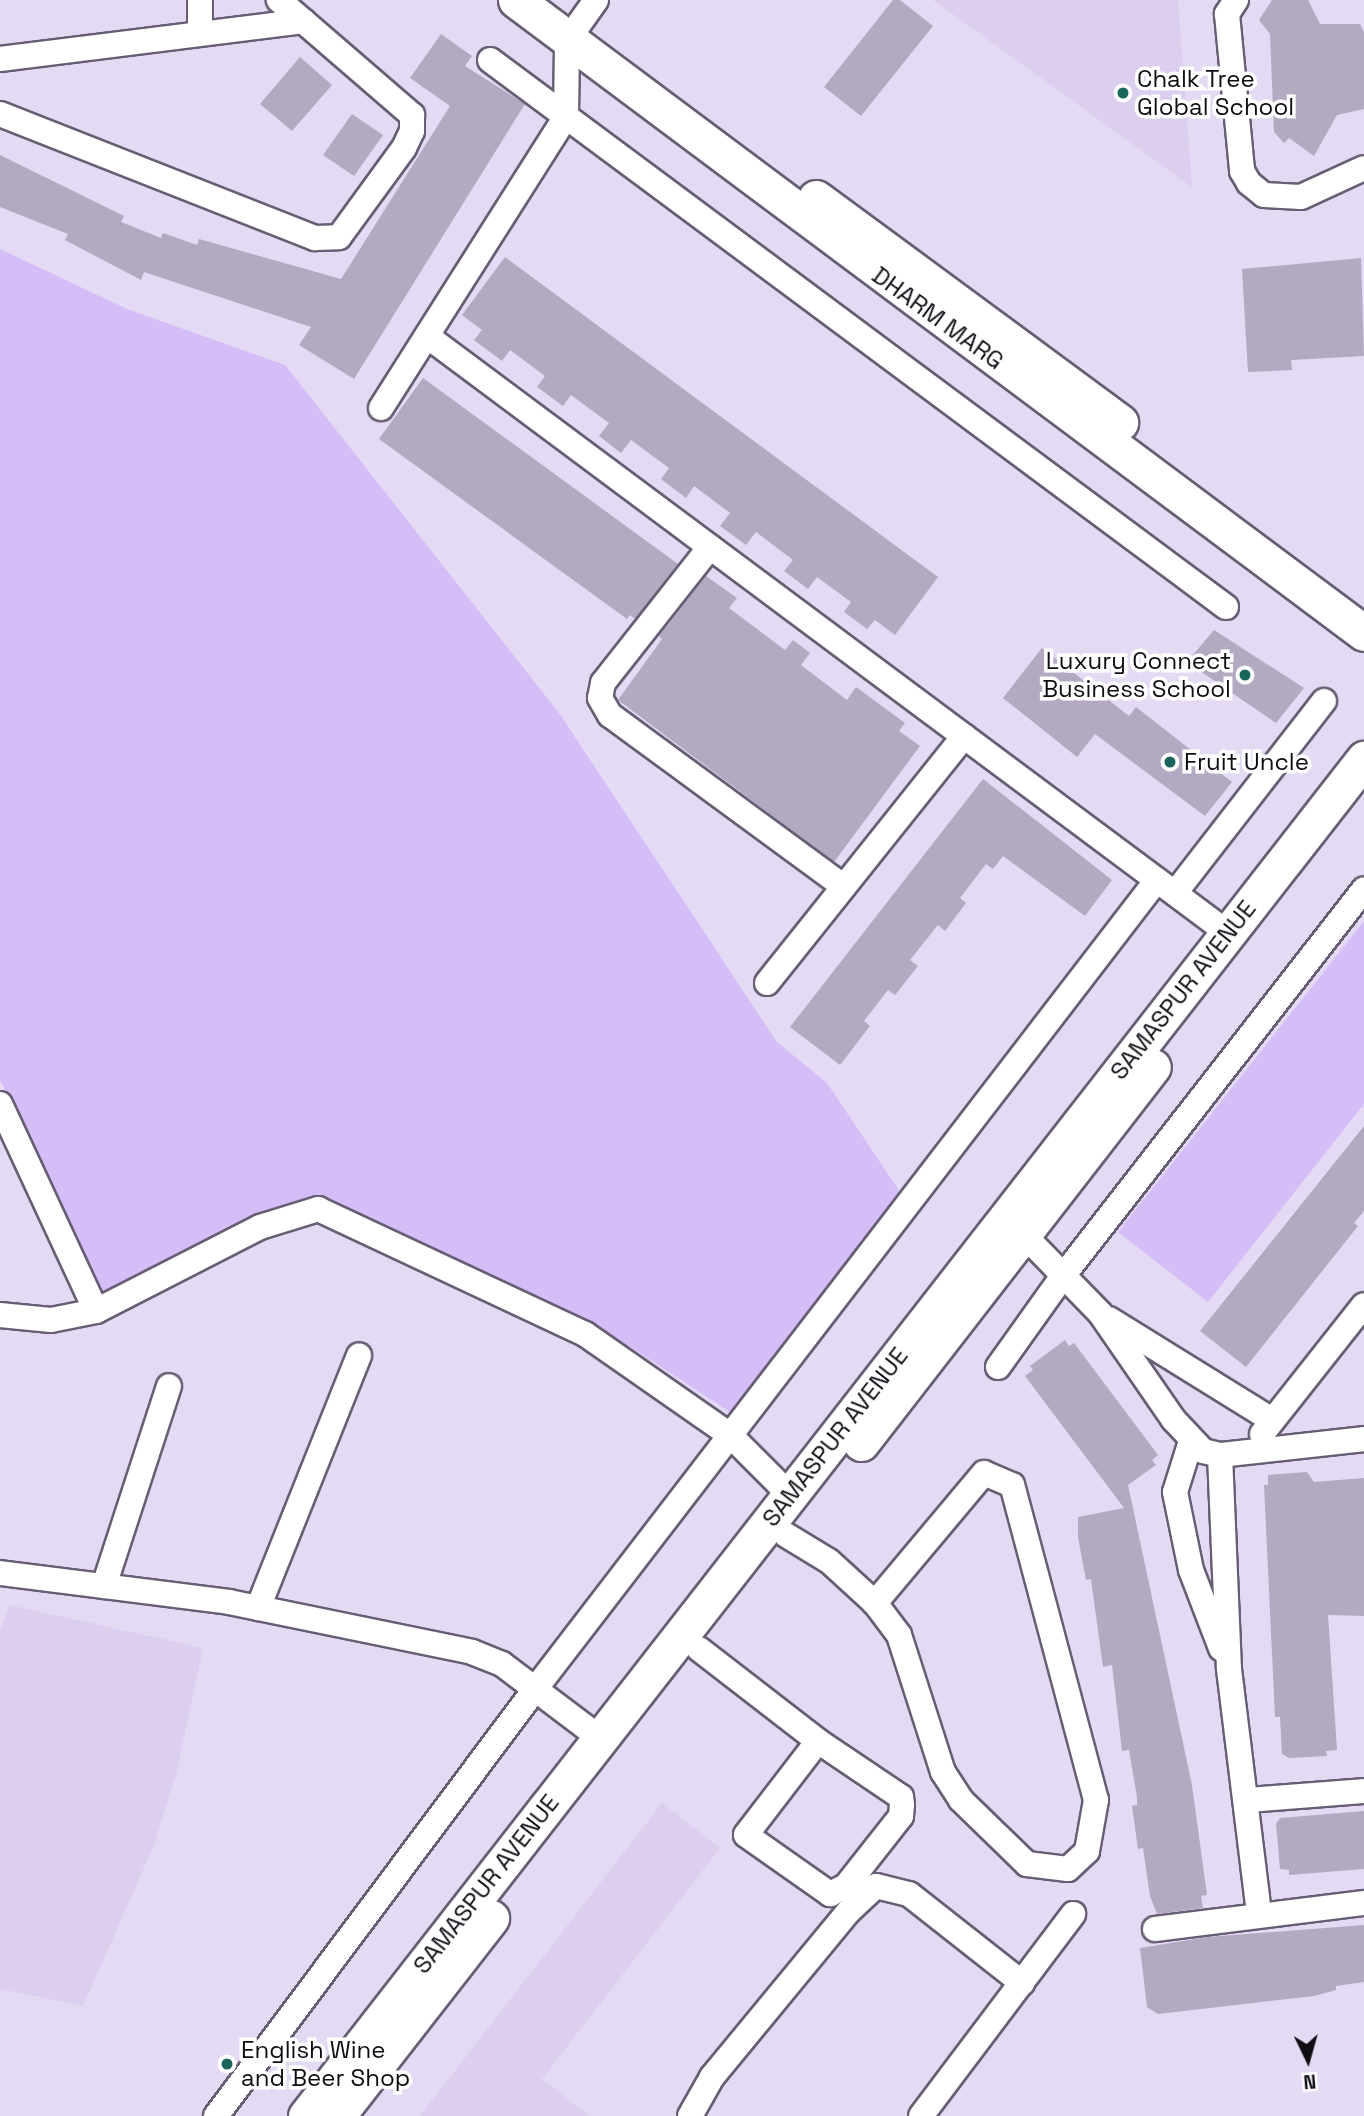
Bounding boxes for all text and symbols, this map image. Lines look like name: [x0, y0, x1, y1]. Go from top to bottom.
place label: Chalk Tree Global School: [1137, 65, 1294, 121]
marker: Chalk Tree Global School: [1115, 85, 1131, 101]
street label: DHARM MARG: [867, 261, 1009, 375]
place label: Luxury Connect Business School: [1042, 647, 1231, 703]
marker: Luxury Connect Business School: [1237, 667, 1253, 683]
place label: Fruit Uncle: [1184, 748, 1309, 776]
marker: Fruit Uncle: [1162, 754, 1178, 770]
street label: SAMASPUR AVENUE: [1104, 895, 1262, 1085]
street label: SAMASPUR AVENUE: [756, 1342, 914, 1532]
street label: SAMASPUR AVENUE: [407, 1789, 565, 1979]
north arrow: [1273, 2025, 1343, 2095]
place label: English Wine and Beer Shop: [241, 2036, 410, 2092]
marker: English Wine and Beer Shop: [219, 2056, 235, 2072]
text: N: [1302, 2068, 1317, 2094]

